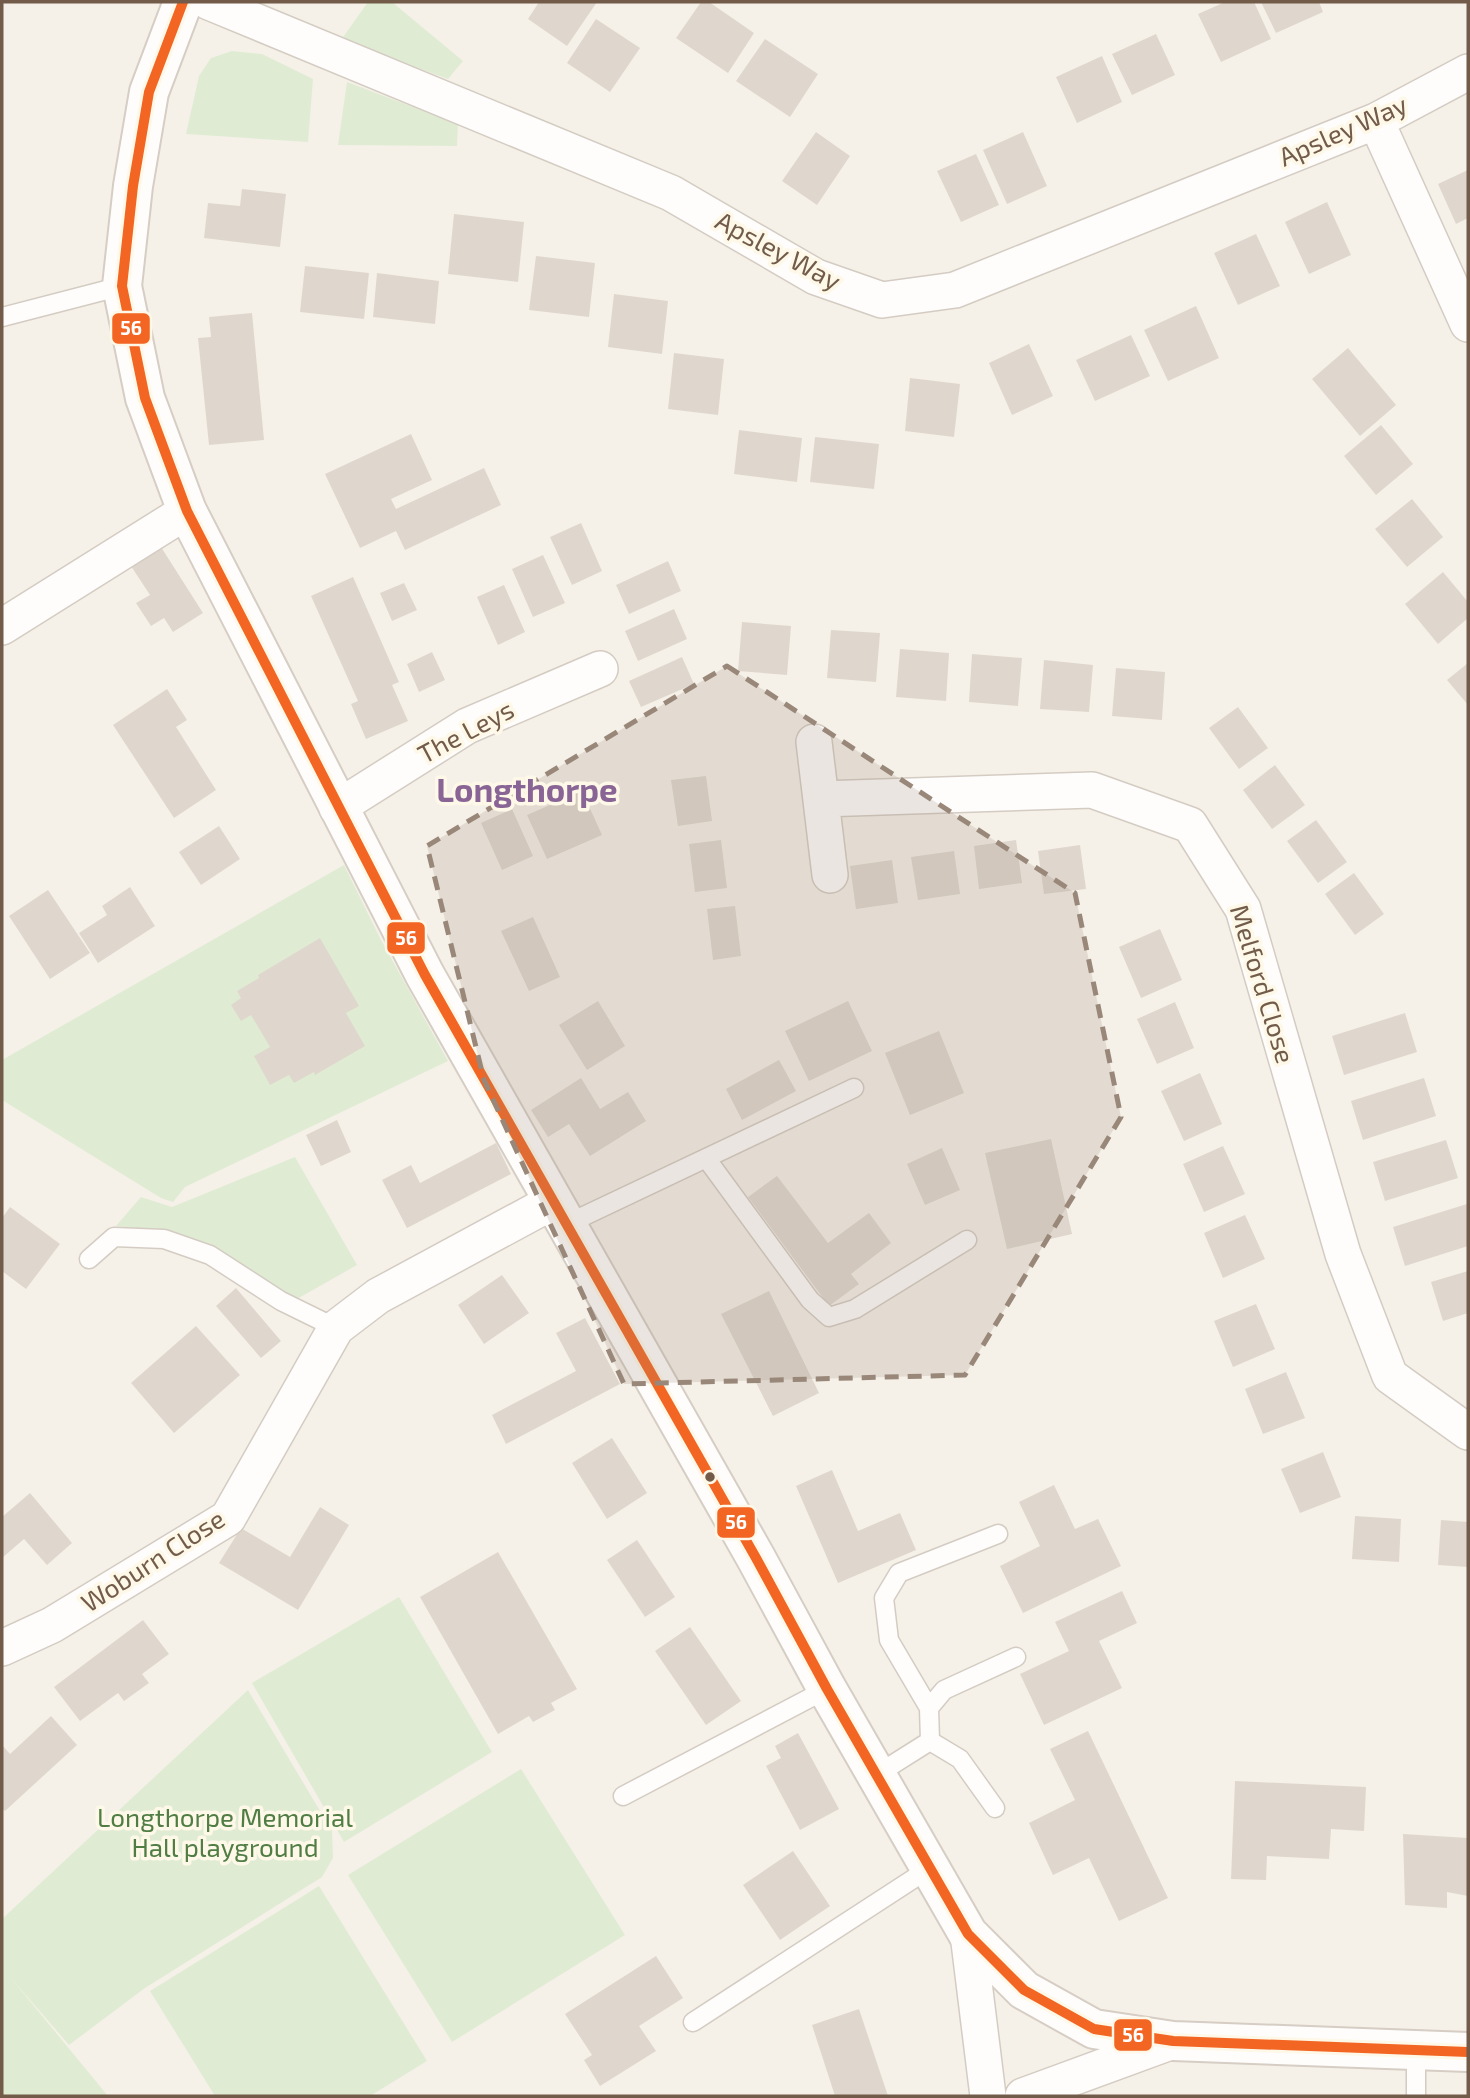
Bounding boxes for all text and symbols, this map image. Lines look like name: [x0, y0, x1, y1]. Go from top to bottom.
street label: Apsley Way: [1273, 87, 1412, 172]
street label: Apsley Way: [711, 204, 847, 296]
line badge: 56: [111, 312, 151, 345]
text: 56: [120, 316, 142, 339]
street label: The Leys: [412, 693, 519, 769]
district label: Longthorpe: [436, 769, 618, 809]
street label: Melford Close: [1225, 901, 1302, 1067]
line badge: 56: [386, 921, 426, 955]
text: 56: [395, 926, 417, 949]
unlabelled marker: [703, 1470, 717, 1484]
street label: Woburn Close: [75, 1502, 230, 1618]
line badge: 56: [716, 1506, 756, 1539]
text: 56: [725, 1510, 747, 1533]
park label: Longthorpe Memorial Hall playground: [97, 1801, 353, 1862]
line badge: 56: [1113, 2018, 1153, 2052]
text: 56: [1122, 2023, 1144, 2046]

